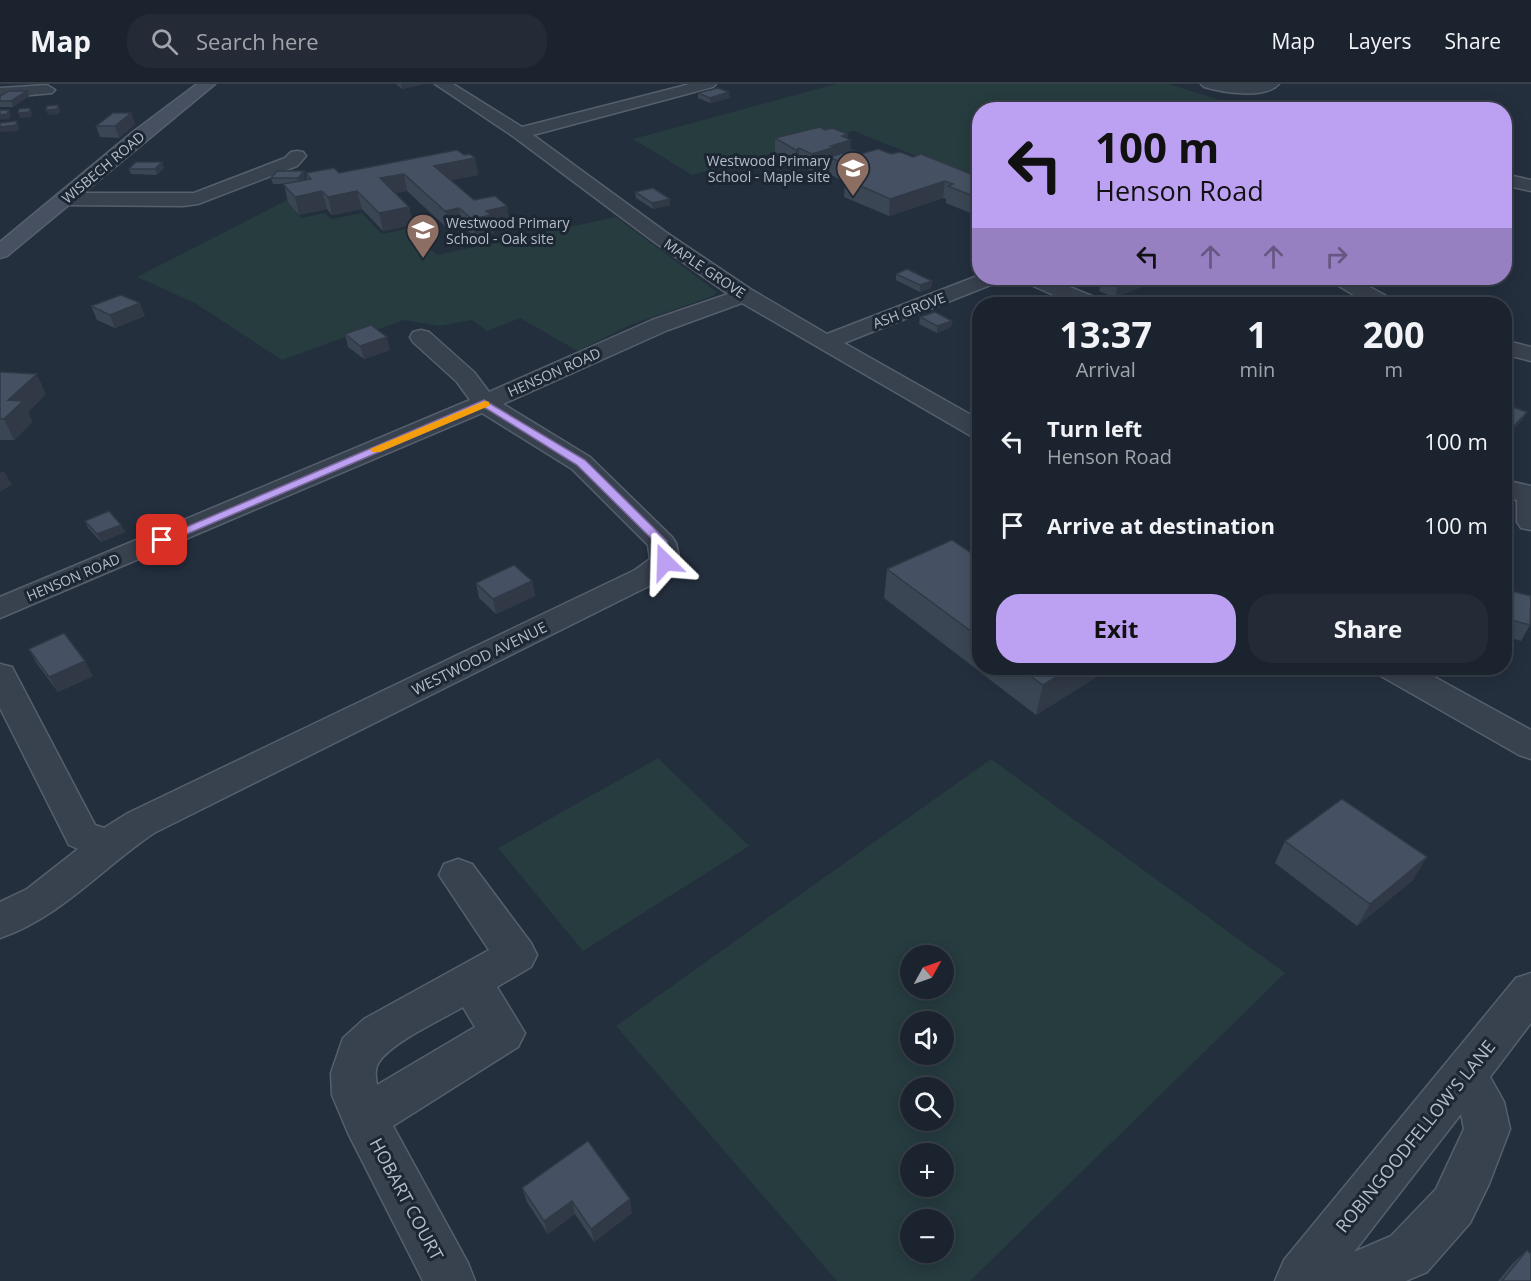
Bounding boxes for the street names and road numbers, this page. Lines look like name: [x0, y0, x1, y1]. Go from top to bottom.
street label: WISBECH ROAD: [58, 127, 148, 207]
street label: MAPLE GROVE: [661, 234, 749, 302]
street label: ASH GROVE: [870, 287, 948, 333]
street label: HENSON ROAD: [504, 343, 604, 401]
street label: HENSON ROAD: [23, 549, 123, 605]
street label: WESTWOOD AVENUE: [408, 617, 550, 699]
street label: ROBINGOODFELLOW'S LANE: [1330, 1035, 1500, 1237]
street label: HOBART COURT: [365, 1134, 449, 1265]

